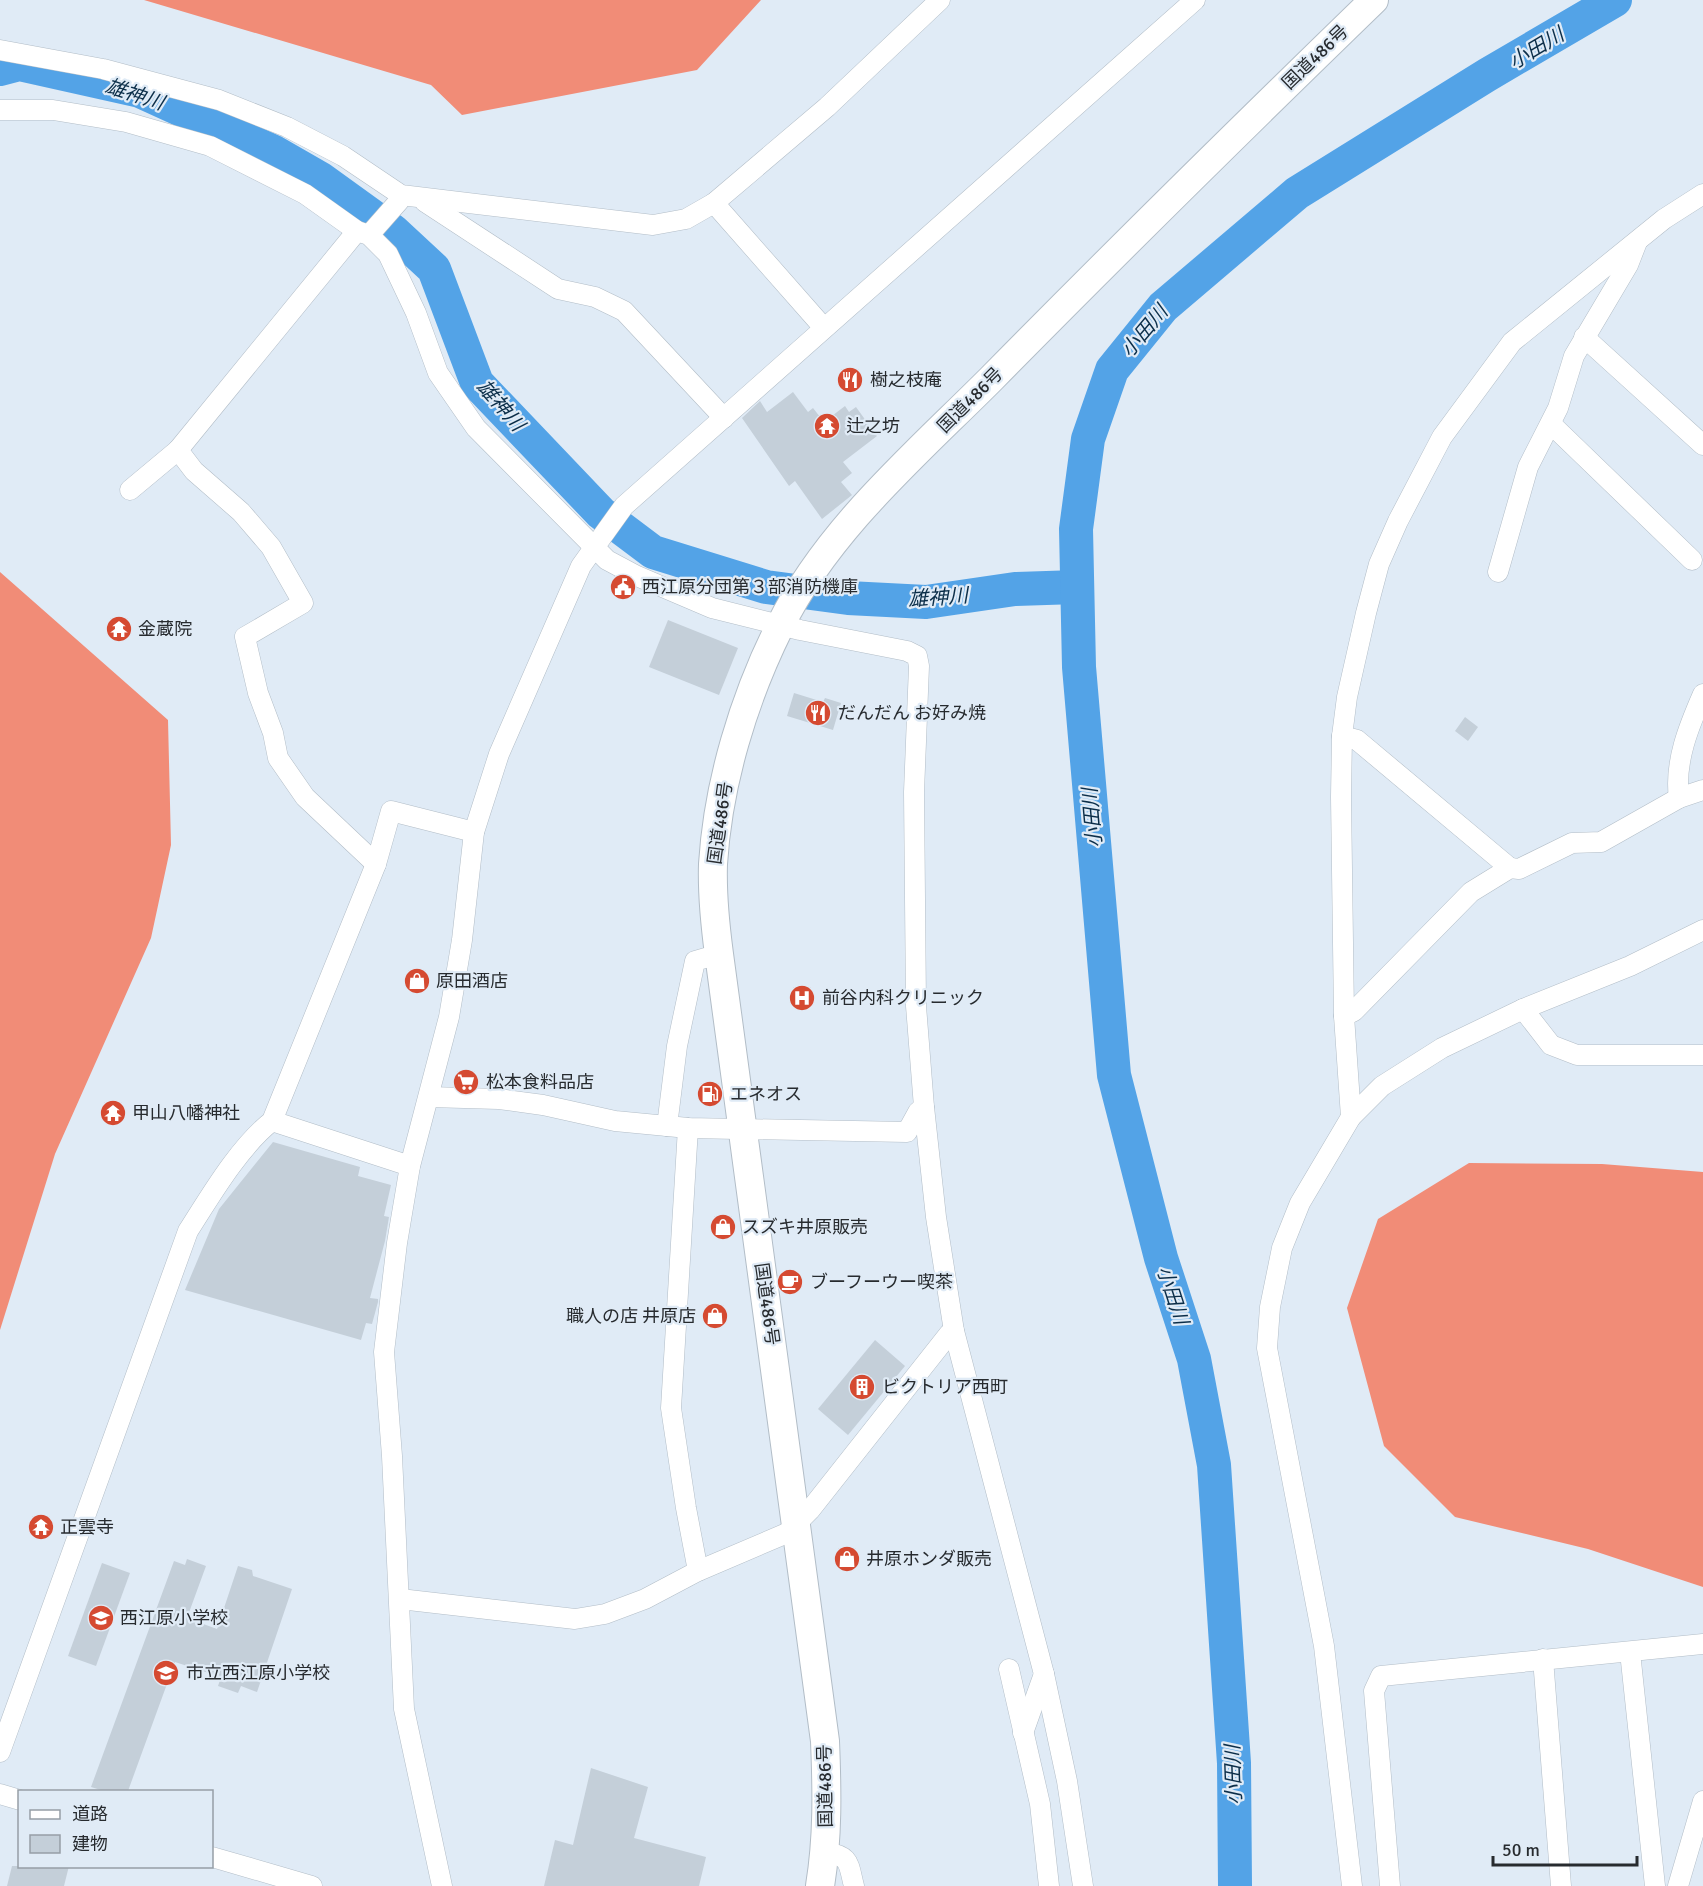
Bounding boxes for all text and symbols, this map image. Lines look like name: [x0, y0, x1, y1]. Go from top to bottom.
street label: 国道486号: [1277, 20, 1353, 94]
water label: 小田川: [1504, 21, 1570, 75]
water label: 雄神川: [102, 73, 169, 116]
water label: 小田川: [1116, 299, 1175, 362]
street label: 国道486号: [933, 363, 1007, 437]
restaurant icon: 樹之枝庵: [835, 365, 865, 395]
place label: 樹之枝庵: [870, 369, 942, 391]
water label: 雄神川: [472, 374, 531, 438]
temple icon: 辻之坊: [812, 411, 842, 441]
place label: 辻之坊: [846, 415, 900, 437]
public building icon: 西江原分団第３部消防機庫: [608, 572, 638, 602]
place label: 西江原分団第３部消防機庫: [642, 576, 858, 598]
water label: 雄神川: [907, 583, 971, 612]
temple icon: 金蔵院: [104, 614, 134, 644]
place label: 金蔵院: [138, 618, 192, 640]
restaurant icon: だんだん お好み焼: [803, 698, 833, 728]
place label: だんだん お好み焼: [838, 702, 986, 724]
street label: 国道486号: [703, 780, 737, 866]
water label: 小田川: [1077, 785, 1108, 849]
shop icon: 原田酒店: [402, 966, 432, 996]
place label: 原田酒店: [436, 970, 508, 992]
hospital icon: 前谷内科クリニック: [787, 983, 817, 1013]
place label: 前谷内科クリニック: [822, 987, 984, 1009]
supermarket icon: 松本食料品店: [451, 1067, 481, 1097]
place label: 松本食料品店: [486, 1071, 594, 1093]
fuel station icon: エネオス: [695, 1079, 725, 1109]
place label: エネオス: [730, 1083, 802, 1105]
temple icon: 甲山八幡神社: [98, 1098, 128, 1128]
place label: 甲山八幡神社: [132, 1102, 240, 1124]
shop icon: スズキ井原販売: [708, 1212, 738, 1242]
place label: スズキ井原販売: [742, 1216, 868, 1238]
street label: 国道486号: [750, 1261, 784, 1347]
water label: 小田川: [1151, 1263, 1194, 1329]
cafe icon: ブーフーウー喫茶: [775, 1267, 805, 1297]
place label: ブーフーウー喫茶: [810, 1271, 953, 1293]
shop icon: 職人の店 井原店: [700, 1301, 730, 1331]
place label: 職人の店 井原店: [566, 1305, 696, 1327]
building icon: ビクトリア西町: [847, 1372, 877, 1402]
place label: ビクトリア西町: [882, 1376, 1008, 1398]
temple icon: 正雲寺: [26, 1512, 56, 1542]
place label: 正雲寺: [60, 1516, 114, 1538]
shop icon: 井原ホンダ販売: [832, 1544, 862, 1574]
place label: 井原ホンダ販売: [866, 1548, 992, 1570]
school or university icon: 西江原小学校: [86, 1603, 116, 1633]
place label: 西江原小学校: [120, 1607, 228, 1629]
school or university icon: 市立西江原小学校: [151, 1658, 181, 1688]
place label: 市立西江原小学校: [186, 1662, 330, 1684]
water label: 小田川: [1220, 1743, 1247, 1805]
street label: 国道486号: [813, 1744, 837, 1828]
legend: [18, 1790, 213, 1868]
text: 道路: [72, 1803, 108, 1825]
scale bar: [1493, 1829, 1637, 1867]
text: 建物: [72, 1833, 108, 1855]
text: 50 m: [1502, 1839, 1540, 1861]

